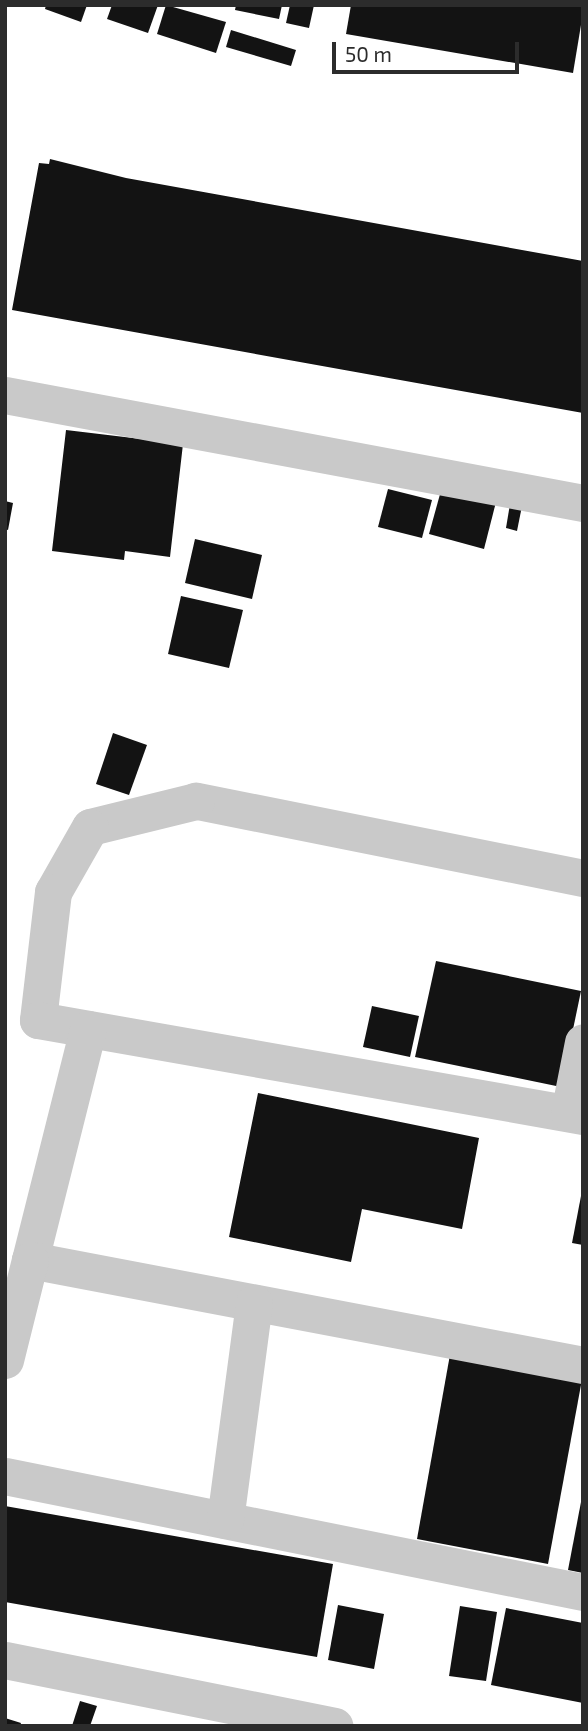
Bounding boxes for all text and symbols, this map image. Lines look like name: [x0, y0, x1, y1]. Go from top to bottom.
scale bar: [336, 28, 523, 72]
text: 50 m: [345, 41, 392, 66]

